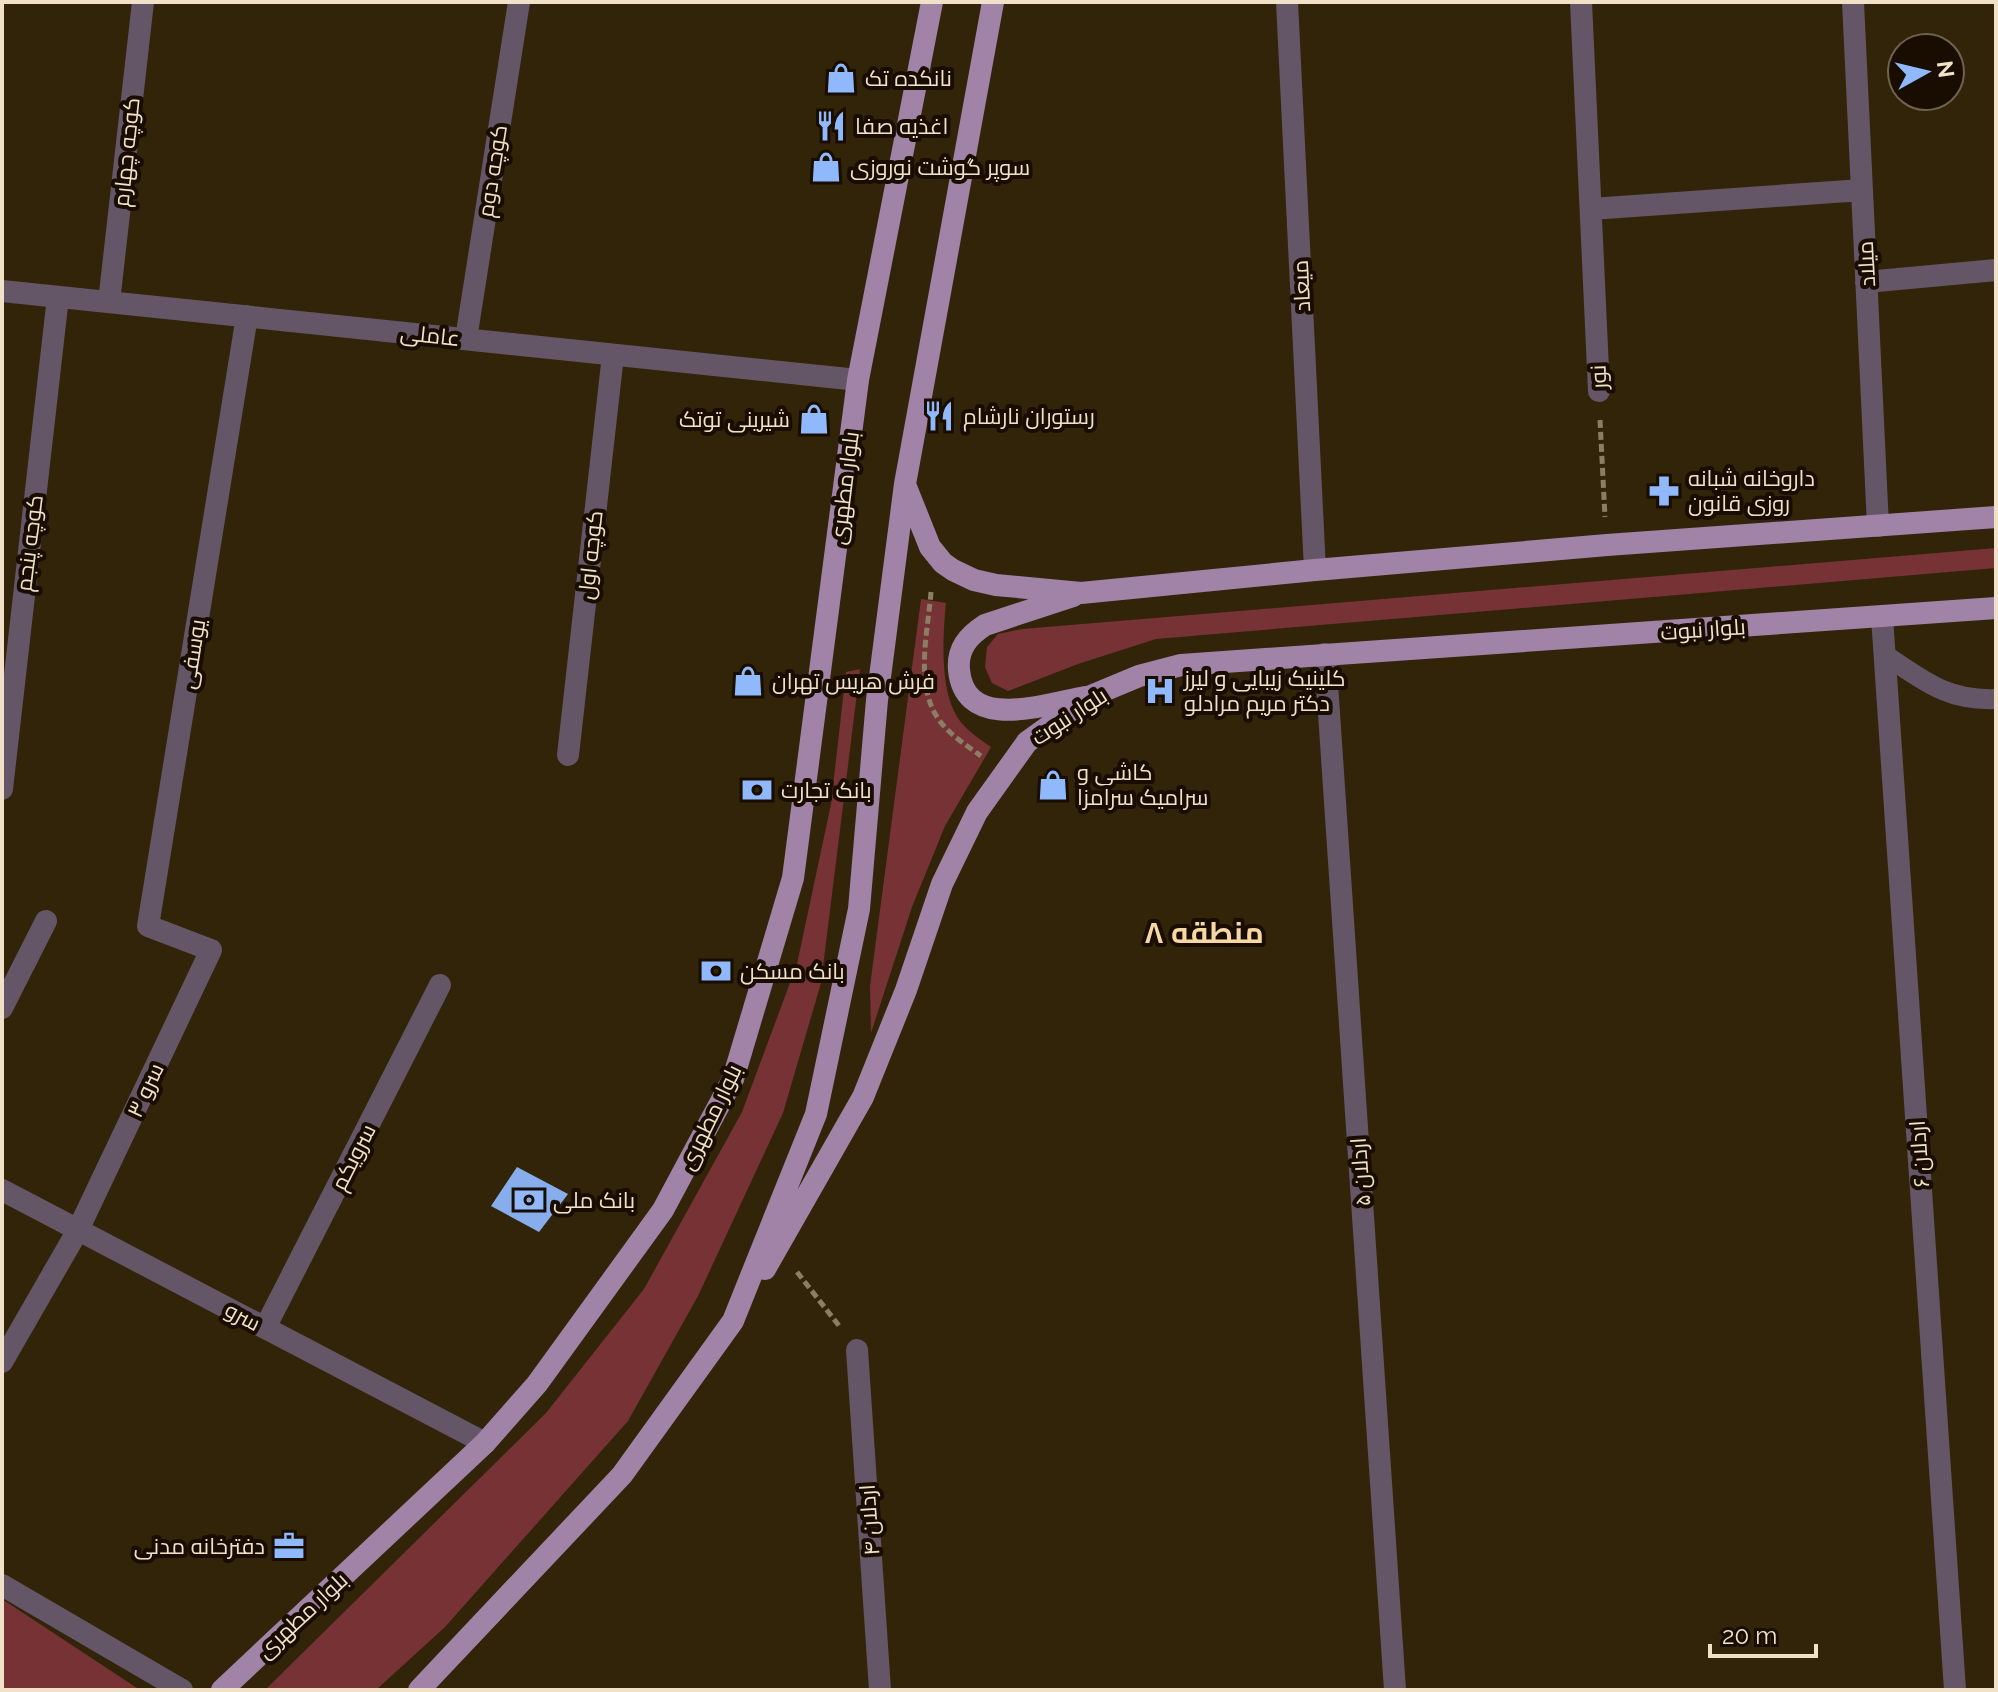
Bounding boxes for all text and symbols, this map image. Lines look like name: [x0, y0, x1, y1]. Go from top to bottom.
north arrow: [1886, 32, 1966, 112]
text: N: [1932, 59, 1960, 79]
shop icon: نانکده تک: [824, 61, 858, 95]
place label: نانکده تک: [865, 65, 952, 91]
street label: کوچه چهارم: [107, 96, 148, 208]
restaurant icon: اغذیه صفا: [814, 109, 848, 143]
place label: اغذیه صفا: [855, 113, 949, 139]
street label: کوچه دوم: [472, 123, 515, 220]
shop icon: سوپر گوشت نوروزی: [809, 150, 843, 184]
place label: سوپر گوشت نوروزی: [850, 154, 1030, 182]
street label: میلاد: [1852, 240, 1880, 288]
street label: میعاد: [1287, 260, 1315, 312]
street label: عاملی: [399, 319, 461, 352]
street label: نور: [1584, 364, 1612, 392]
restaurant icon: رستوران نارشام: [922, 399, 956, 433]
shop icon: شیرینی توتک: [797, 402, 831, 436]
place label: رستوران نارشام: [963, 403, 1095, 432]
place label: شیرینی توتک: [679, 406, 790, 433]
street label: بلوار مطهری: [824, 430, 865, 546]
place label: داروخانه شبانه روزی قانون: [1688, 465, 1815, 516]
pharmacy icon: داروخانه شبانه روزی قانون: [1647, 474, 1681, 508]
street label: کوچه پنجم: [10, 493, 51, 593]
street label: کوچه اول: [572, 509, 610, 601]
street label: بلوار نبوت: [1660, 613, 1746, 645]
street label: یوسفی: [174, 617, 211, 691]
shop icon: فرش هریس تهران: [731, 664, 765, 698]
place label: کلینیک زیبایی و لیرز دکتر مریم مرادلو: [1182, 665, 1346, 719]
place label: فرش هریس تهران: [772, 668, 935, 695]
hospital icon: کلینیک زیبایی و لیرز دکتر مریم مرادلو: [1143, 674, 1177, 708]
street label: بلوار نبوت: [1026, 682, 1112, 750]
place label: کاشی و سرامیک سرامزا: [1077, 759, 1209, 810]
shop icon: کاشی و سرامیک سرامزا: [1036, 768, 1070, 802]
bank icon: بانک تجارت: [740, 773, 774, 807]
place label: بانک تجارت: [781, 777, 872, 803]
district label: منطقه ۸: [1144, 915, 1264, 950]
bank icon: بانک مسکن: [699, 954, 733, 988]
place label: بانک مسکن: [740, 958, 845, 985]
street label: سرو ۳: [121, 1059, 169, 1121]
street label: بلوار مطهری: [673, 1060, 748, 1174]
street label: سرویکم: [325, 1119, 383, 1196]
street label: اردلان ۶: [1904, 1120, 1934, 1188]
street label: اردلان ۵: [1345, 1137, 1375, 1207]
bank icon: بانک ملی: [512, 1183, 546, 1217]
place label: بانک ملی: [553, 1187, 635, 1214]
street label: سرو: [221, 1296, 265, 1336]
street label: اردلان ۴: [854, 1483, 884, 1557]
office icon: دفترخانه مدنی: [272, 1529, 306, 1563]
place label: دفترخانه مدنی: [134, 1533, 265, 1560]
street label: بلوار مطهری: [251, 1567, 353, 1664]
scale bar: [1710, 1608, 1816, 1658]
text: 20 m: [1722, 1621, 1777, 1650]

